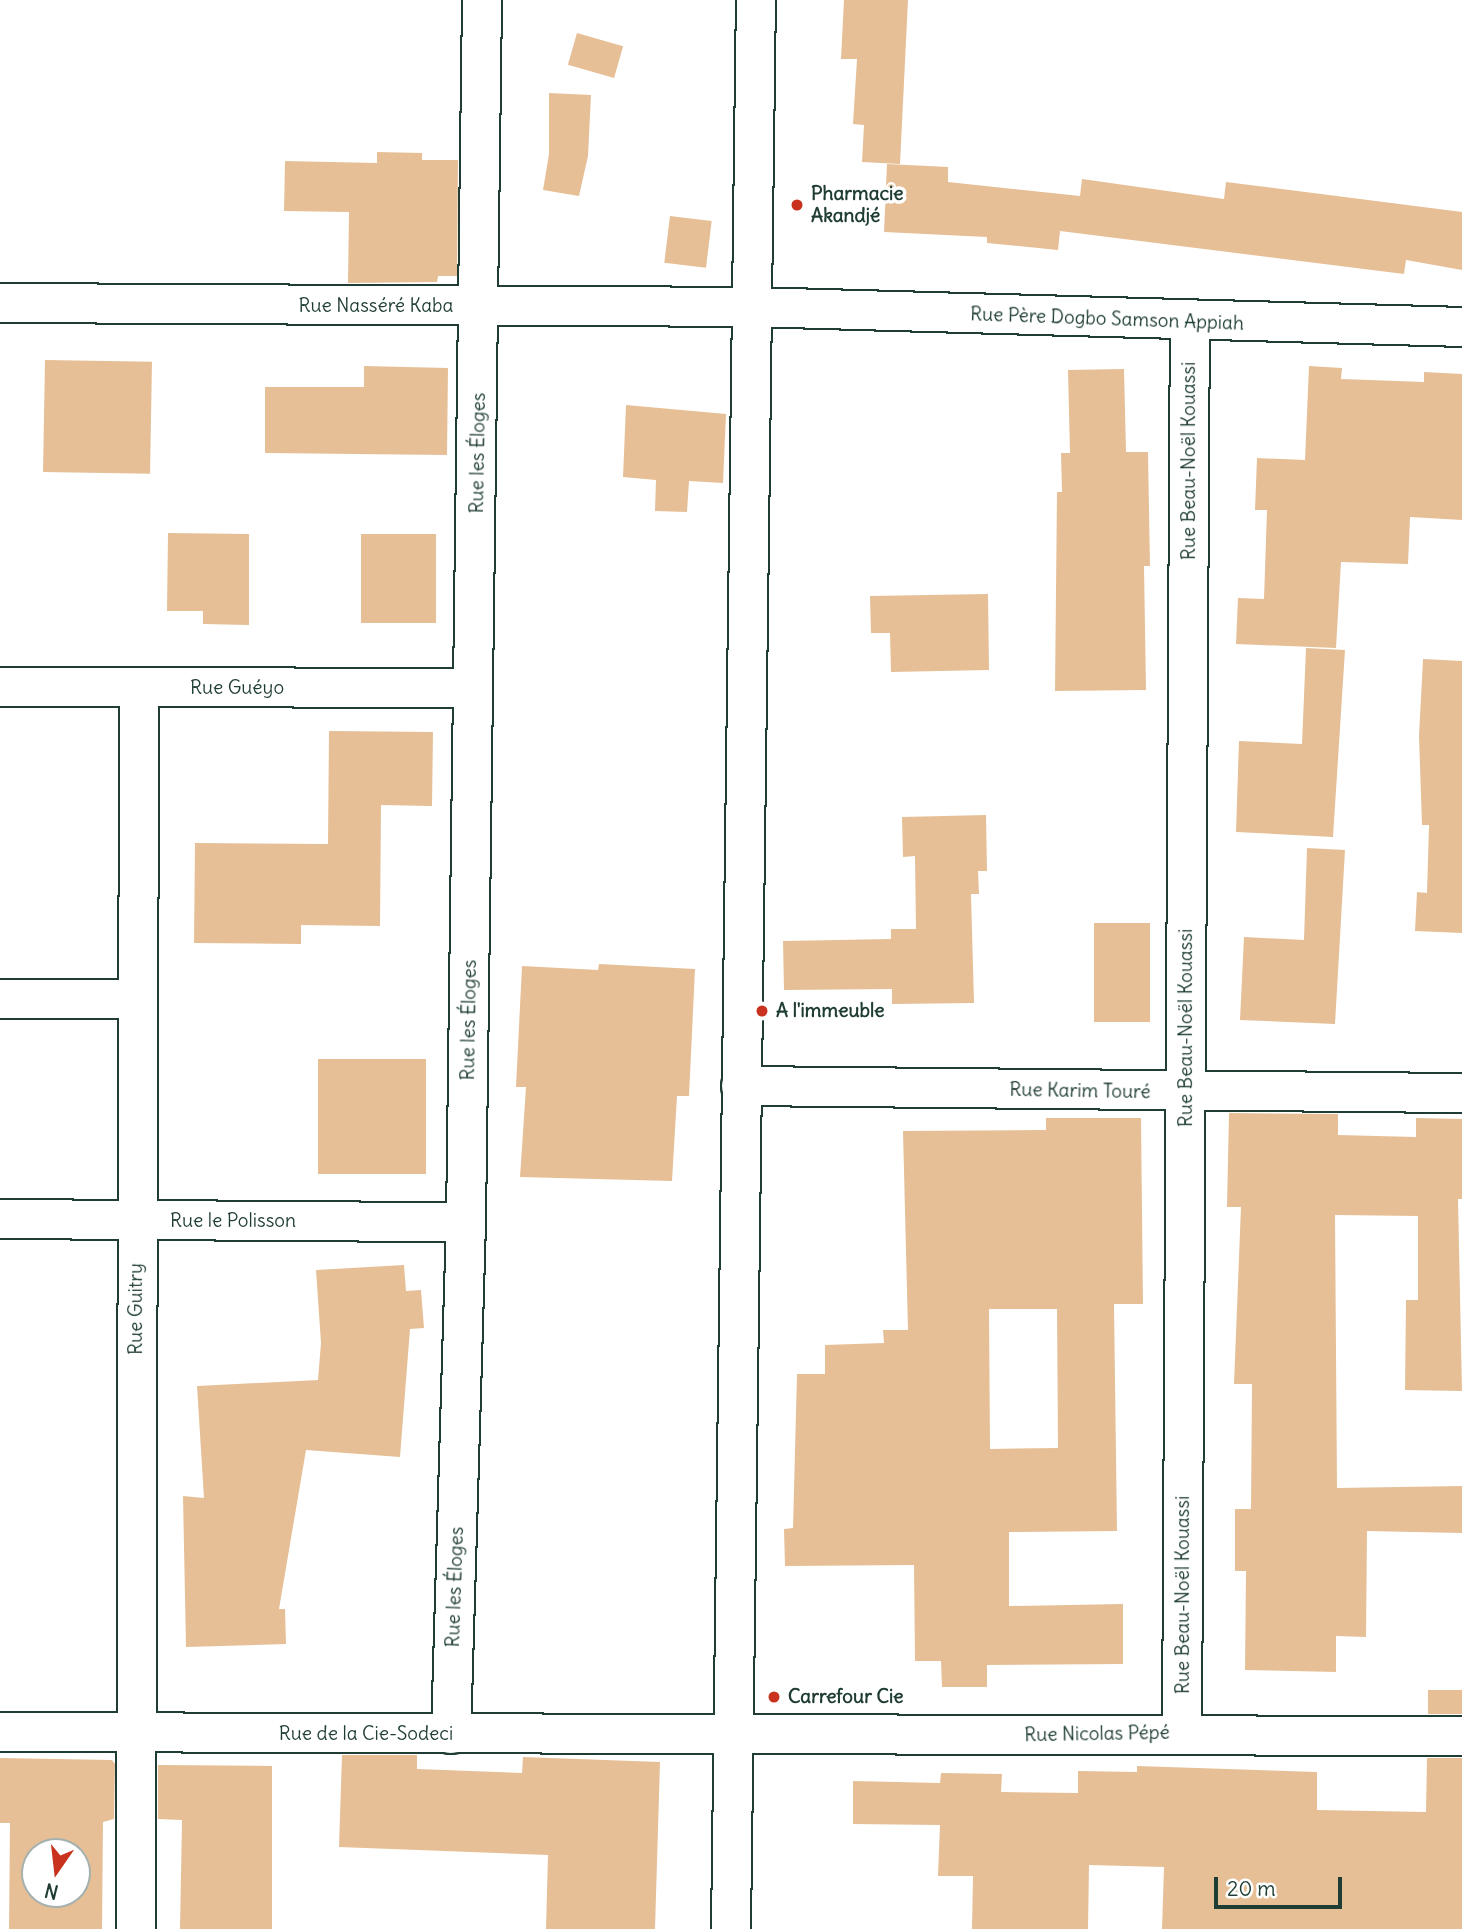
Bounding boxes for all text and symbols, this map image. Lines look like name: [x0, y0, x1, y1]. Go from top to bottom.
place label: Pharmacie Akandjé: [811, 183, 904, 227]
marker: Pharmacie Akandjé: [789, 197, 805, 213]
street label: Rue Nasséré Kaba: [299, 295, 453, 317]
street label: Rue Père Dogbo Samson Appiah: [970, 303, 1244, 335]
street label: Rue Beau-Noël Kouassi: [1178, 362, 1200, 560]
street label: Rue les Éloges: [466, 392, 490, 514]
street label: Rue Guéyo: [190, 677, 284, 699]
street label: Rue Beau-Noël Kouassi: [1175, 929, 1197, 1127]
street label: Rue les Éloges: [457, 959, 481, 1081]
place label: A l'immeuble: [776, 1000, 884, 1022]
marker: A l'immeuble: [754, 1003, 770, 1019]
street label: Rue Karim Touré: [1009, 1078, 1151, 1104]
street label: Rue le Polisson: [170, 1210, 296, 1232]
street label: Rue Guitry: [125, 1263, 147, 1355]
street label: Rue Beau-Noël Kouassi: [1172, 1496, 1194, 1694]
street label: Rue les Éloges: [441, 1526, 469, 1648]
place label: Carrefour Cie: [788, 1686, 903, 1708]
marker: Carrefour Cie: [766, 1689, 782, 1705]
street label: Rue Nicolas Pépé: [1024, 1721, 1170, 1747]
street label: Rue de la Cie-Sodeci: [279, 1723, 453, 1745]
north arrow: [21, 1838, 91, 1908]
scale bar: [1217, 1862, 1345, 1906]
text: 20 m: [1227, 1875, 1276, 1902]
text: N: [42, 1878, 61, 1905]

